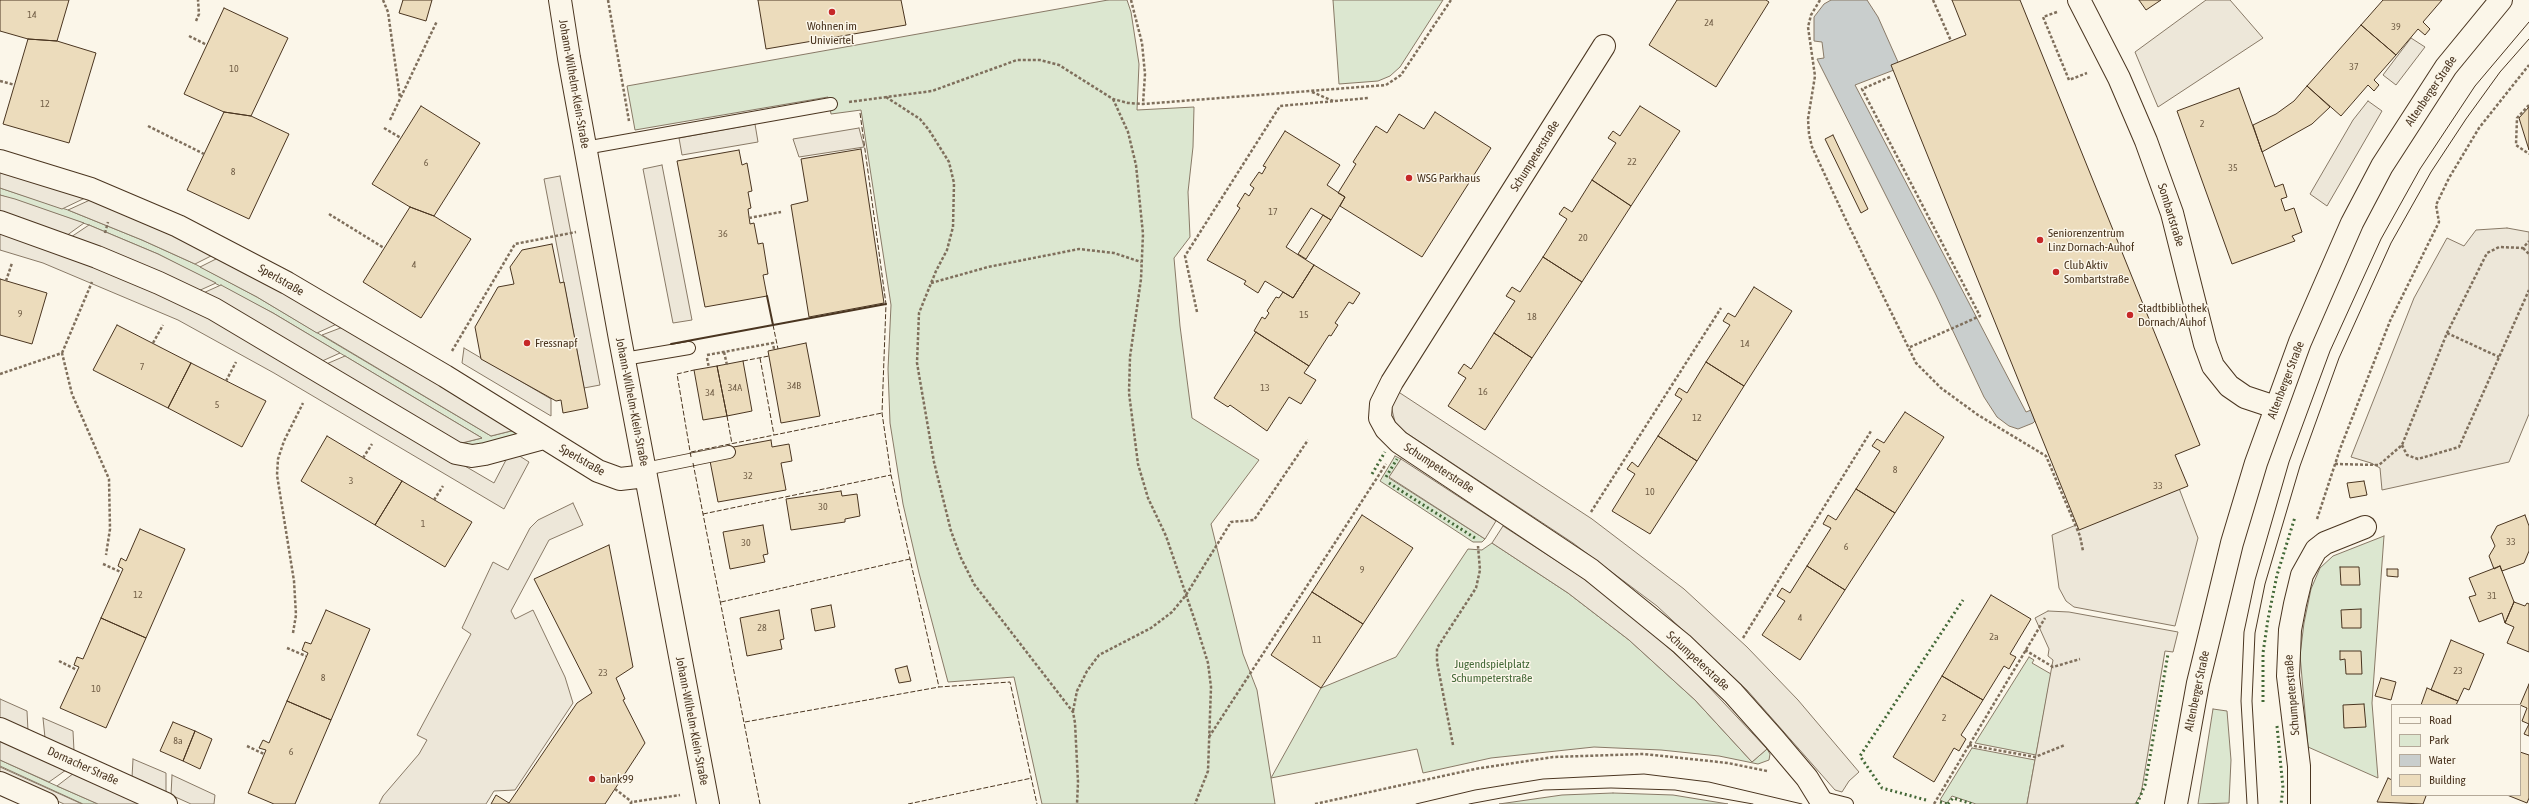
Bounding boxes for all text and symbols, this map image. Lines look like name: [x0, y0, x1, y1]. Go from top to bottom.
marker: Wohnen im Univiertel: [827, 7, 837, 17]
house number: 14: [27, 9, 37, 21]
house number: 24: [1704, 17, 1714, 29]
street label: Johann-Wilhelm-Klein-Straße: [556, 18, 592, 150]
place label: Wohnen im Univiertel: [807, 19, 857, 47]
house number: 39: [2391, 21, 2401, 33]
street label: Altenberger Straße: [2402, 53, 2460, 129]
house number: 37: [2349, 61, 2359, 73]
house number: 10: [229, 63, 239, 75]
house number: 12: [40, 98, 50, 110]
street label: Schumpeterstraße: [1507, 118, 1563, 194]
house number: 2: [2200, 118, 2204, 130]
house number: 22: [1627, 156, 1637, 168]
house number: 6: [424, 157, 428, 169]
house number: 35: [2228, 162, 2238, 174]
house number: 8: [231, 166, 235, 178]
place label: WSG Parkhaus: [1417, 171, 1480, 185]
marker: WSG Parkhaus: [1404, 173, 1414, 183]
street label: Sombartstraße: [2155, 182, 2187, 248]
house number: 17: [1268, 206, 1278, 218]
place label: Seniorenzentrum Linz Dornach-Auhof: [2048, 226, 2134, 254]
house number: 36: [718, 228, 728, 240]
house number: 20: [1578, 232, 1588, 244]
marker: Seniorenzentrum Linz Dornach-Auhof: [2035, 235, 2045, 245]
place label: Club Aktiv Sombartstraße: [2064, 258, 2129, 286]
house number: 4: [412, 259, 416, 271]
street label: Sperlstraße: [256, 261, 306, 299]
marker: Club Aktiv Sombartstraße: [2051, 267, 2061, 277]
place label: Stadtbibliothek Dornach/Auhof: [2138, 301, 2207, 329]
house number: 9: [18, 308, 22, 320]
house number: 15: [1299, 309, 1309, 321]
marker: Stadtbibliothek Dornach/Auhof: [2125, 310, 2135, 320]
house number: 18: [1527, 311, 1537, 323]
place label: Fressnapf: [535, 336, 577, 350]
street label: Johann-Wilhelm-Klein-Straße: [612, 336, 652, 468]
marker: Fressnapf: [522, 338, 532, 348]
house number: 14: [1740, 338, 1750, 350]
street label: Altenberger Straße: [2265, 339, 2307, 421]
house number: 7: [140, 361, 144, 373]
house number: 34B: [787, 380, 801, 392]
house number: 34A: [728, 382, 742, 394]
house number: 13: [1260, 382, 1270, 394]
house number: 16: [1478, 386, 1488, 398]
house number: 34: [705, 387, 715, 399]
house number: 5: [215, 399, 219, 411]
house number: 12: [1692, 412, 1702, 424]
street label: Schumpeterstraße: [1401, 440, 1477, 496]
street label: Sperlstraße: [557, 441, 607, 479]
house number: 8: [1893, 464, 1897, 476]
house number: 32: [743, 470, 753, 482]
house number: 3: [349, 475, 353, 487]
house number: 33: [2153, 480, 2163, 492]
house number: 10: [1645, 486, 1655, 498]
house number: 30: [818, 501, 828, 513]
house number: 1: [421, 518, 425, 530]
house number: 33: [2506, 536, 2516, 548]
house number: 30: [741, 537, 751, 549]
house number: 6: [1844, 541, 1848, 553]
house number: 9: [1360, 564, 1364, 576]
house number: 12: [133, 589, 143, 601]
house number: 31: [2487, 590, 2497, 602]
house number: 4: [1798, 612, 1802, 624]
house number: 28: [757, 622, 767, 634]
street label: Schumpeterstraße: [1664, 628, 1732, 694]
house number: 2a: [1989, 631, 1999, 643]
house number: 11: [1312, 634, 1322, 646]
street label: Altenberger Straße: [2181, 649, 2213, 733]
street label: Schumpeterstraße: [2281, 654, 2303, 736]
street label: Johann-Wilhelm-Klein-Straße: [672, 655, 712, 787]
park label: Jugendspielplatz Schumpeterstraße: [1452, 657, 1532, 685]
house number: 23: [2453, 665, 2463, 677]
house number: 23: [598, 667, 608, 679]
house number: 8: [321, 672, 325, 684]
house number: 10: [91, 683, 101, 695]
legend: [2391, 704, 2521, 796]
house number: 2: [1942, 712, 1946, 724]
text: Road: [2429, 713, 2452, 727]
text: Park: [2429, 733, 2449, 747]
house number: 8a: [173, 735, 183, 747]
street label: Dornacher Straße: [45, 744, 121, 788]
house number: 6: [289, 746, 293, 758]
text: Water: [2429, 753, 2455, 767]
place label: bank99: [600, 772, 634, 786]
text: Building: [2429, 773, 2466, 787]
marker: bank99: [587, 774, 597, 784]

